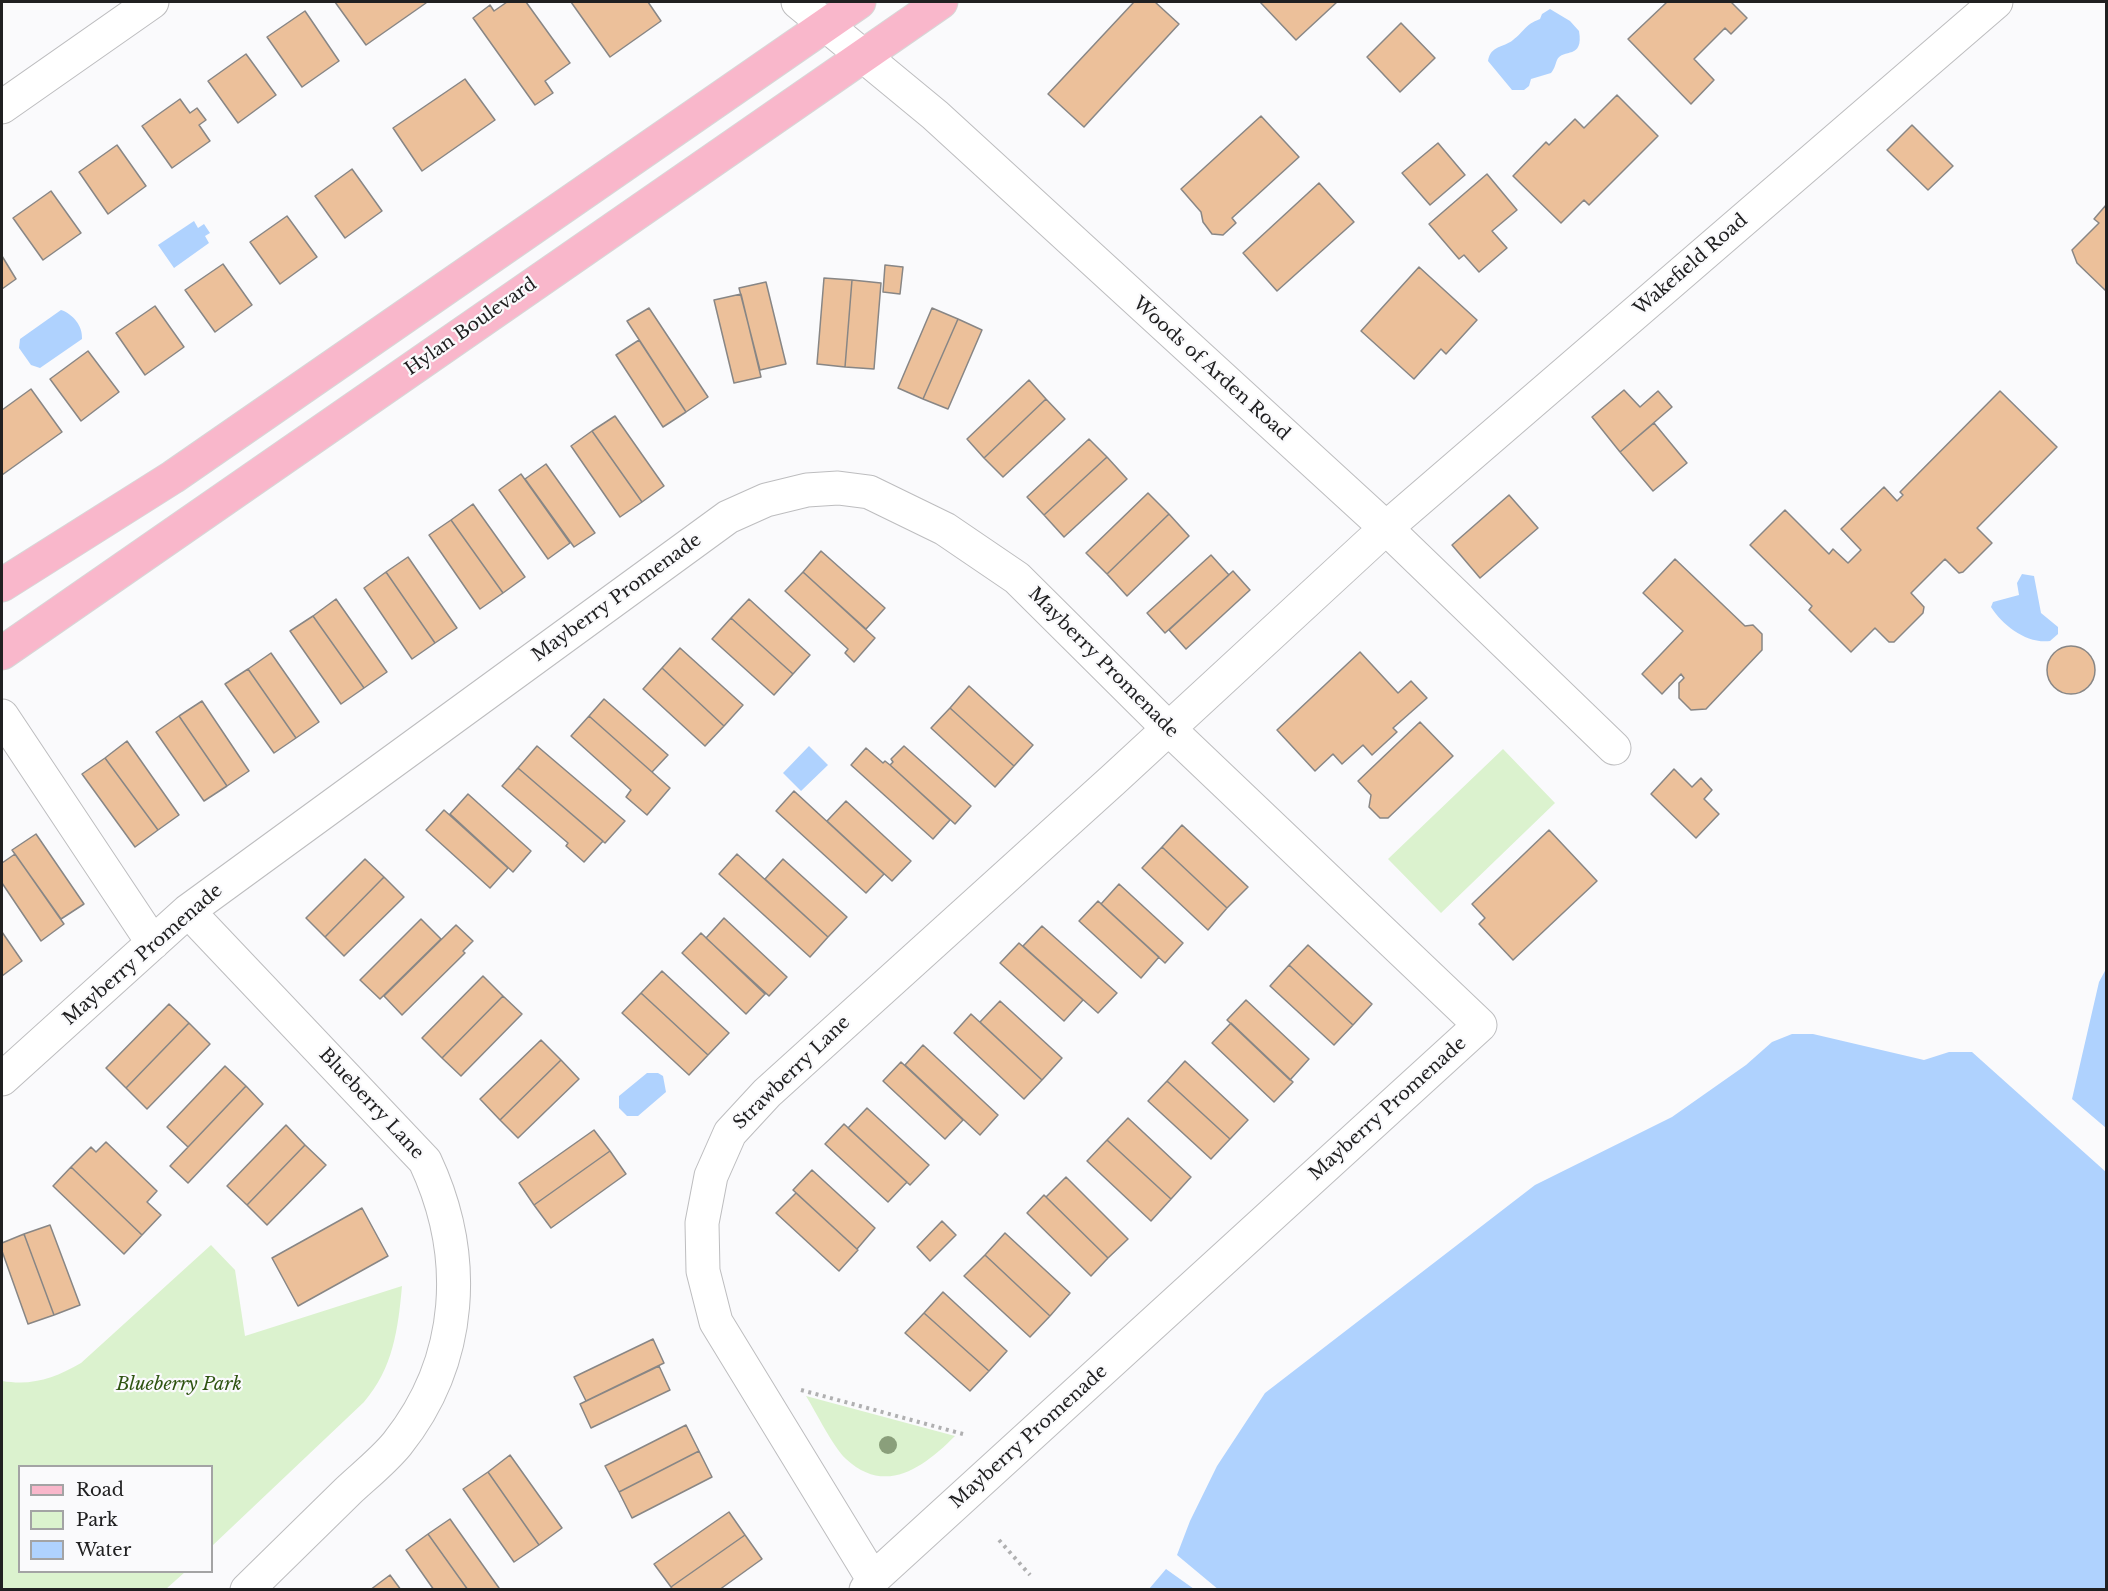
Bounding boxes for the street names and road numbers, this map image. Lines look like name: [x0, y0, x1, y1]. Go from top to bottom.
street label: Wakefield Road: [1630, 210, 1752, 320]
street label: Hylan Boulevard: [401, 273, 541, 381]
street label: Woods of Arden Road: [1128, 293, 1294, 445]
street label: Mayberry Promenade: [528, 529, 706, 667]
street label: Mayberry Promenade: [1023, 583, 1183, 743]
street label: Mayberry Promenade: [59, 880, 227, 1030]
street label: Strawberry Lane: [729, 1012, 855, 1134]
street label: Mayberry Promenade: [1305, 1033, 1471, 1185]
street label: Blueberry Lane: [314, 1044, 428, 1164]
street label: Mayberry Promenade: [946, 1361, 1112, 1513]

